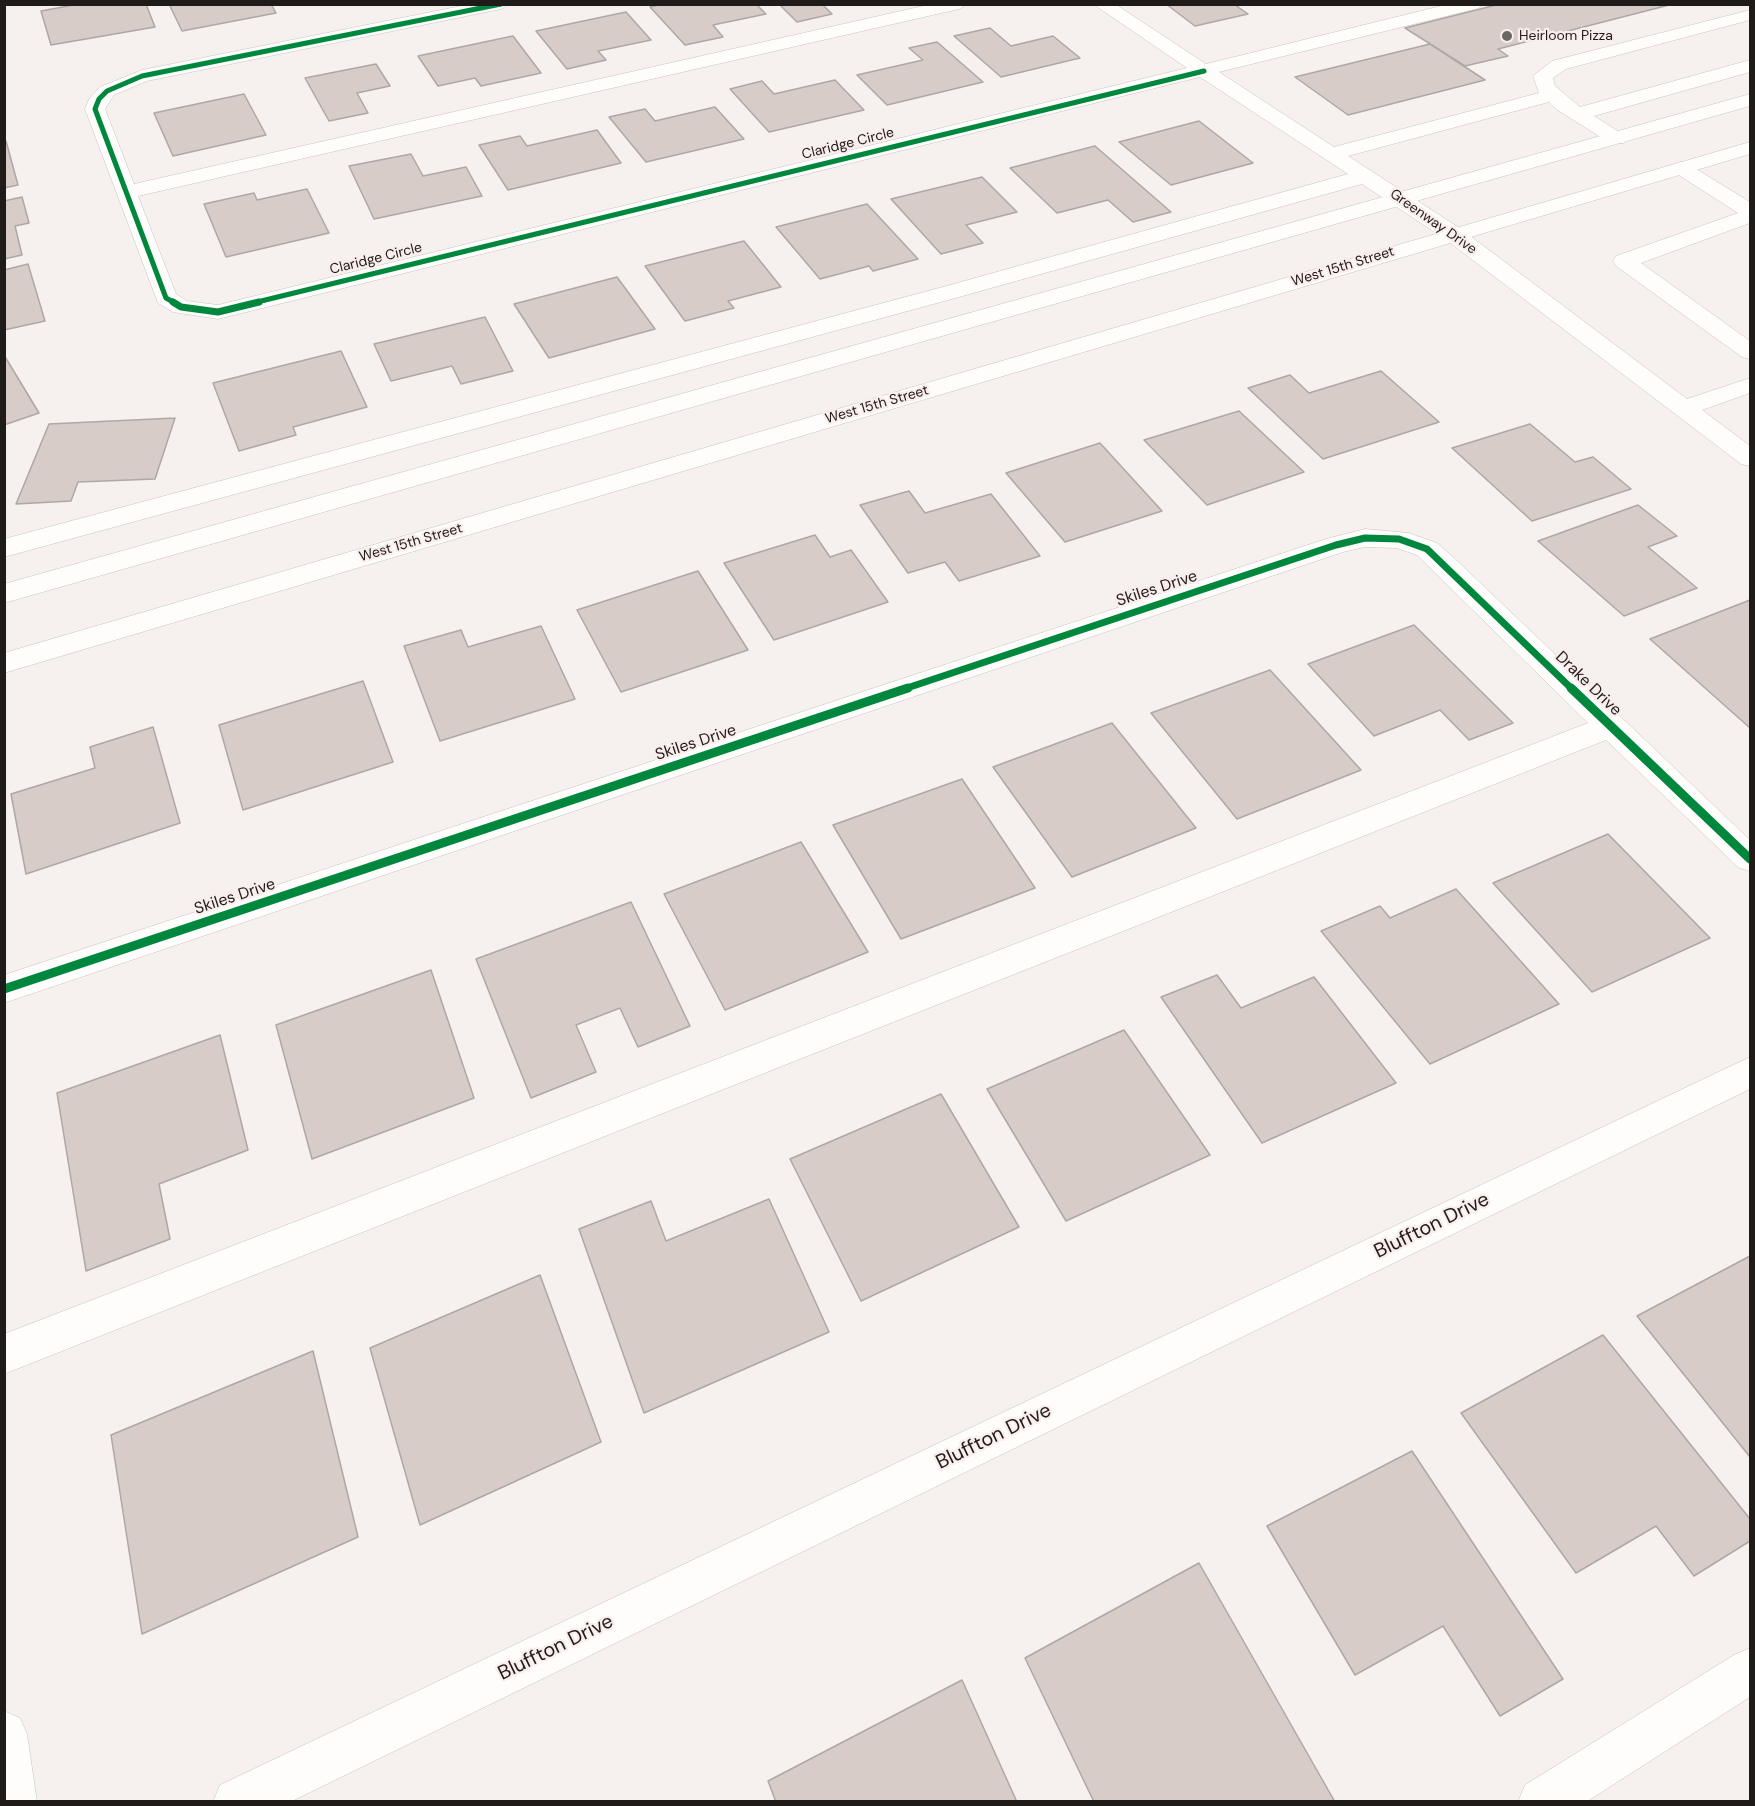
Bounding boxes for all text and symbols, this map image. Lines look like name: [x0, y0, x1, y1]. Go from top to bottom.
place label: Heirloom Pizza: [1519, 28, 1613, 44]
marker: Heirloom Pizza: [1500, 29, 1514, 43]
street label: Claridge Circle: [800, 124, 896, 164]
street label: Greenway Drive: [1386, 186, 1480, 258]
street label: Claridge Circle: [328, 239, 424, 279]
street label: West 15th Street: [1290, 243, 1396, 291]
street label: West 15th Street: [823, 382, 931, 428]
street label: West 15th Street: [357, 520, 465, 566]
street label: Skiles Drive: [1114, 567, 1200, 611]
street label: Drake Drive: [1551, 648, 1625, 720]
street label: Skiles Drive: [653, 721, 739, 765]
street label: Skiles Drive: [192, 875, 278, 919]
street label: Bluffton Drive: [1370, 1188, 1494, 1264]
street label: Bluffton Drive: [932, 1399, 1056, 1475]
street label: Bluffton Drive: [494, 1610, 618, 1686]

